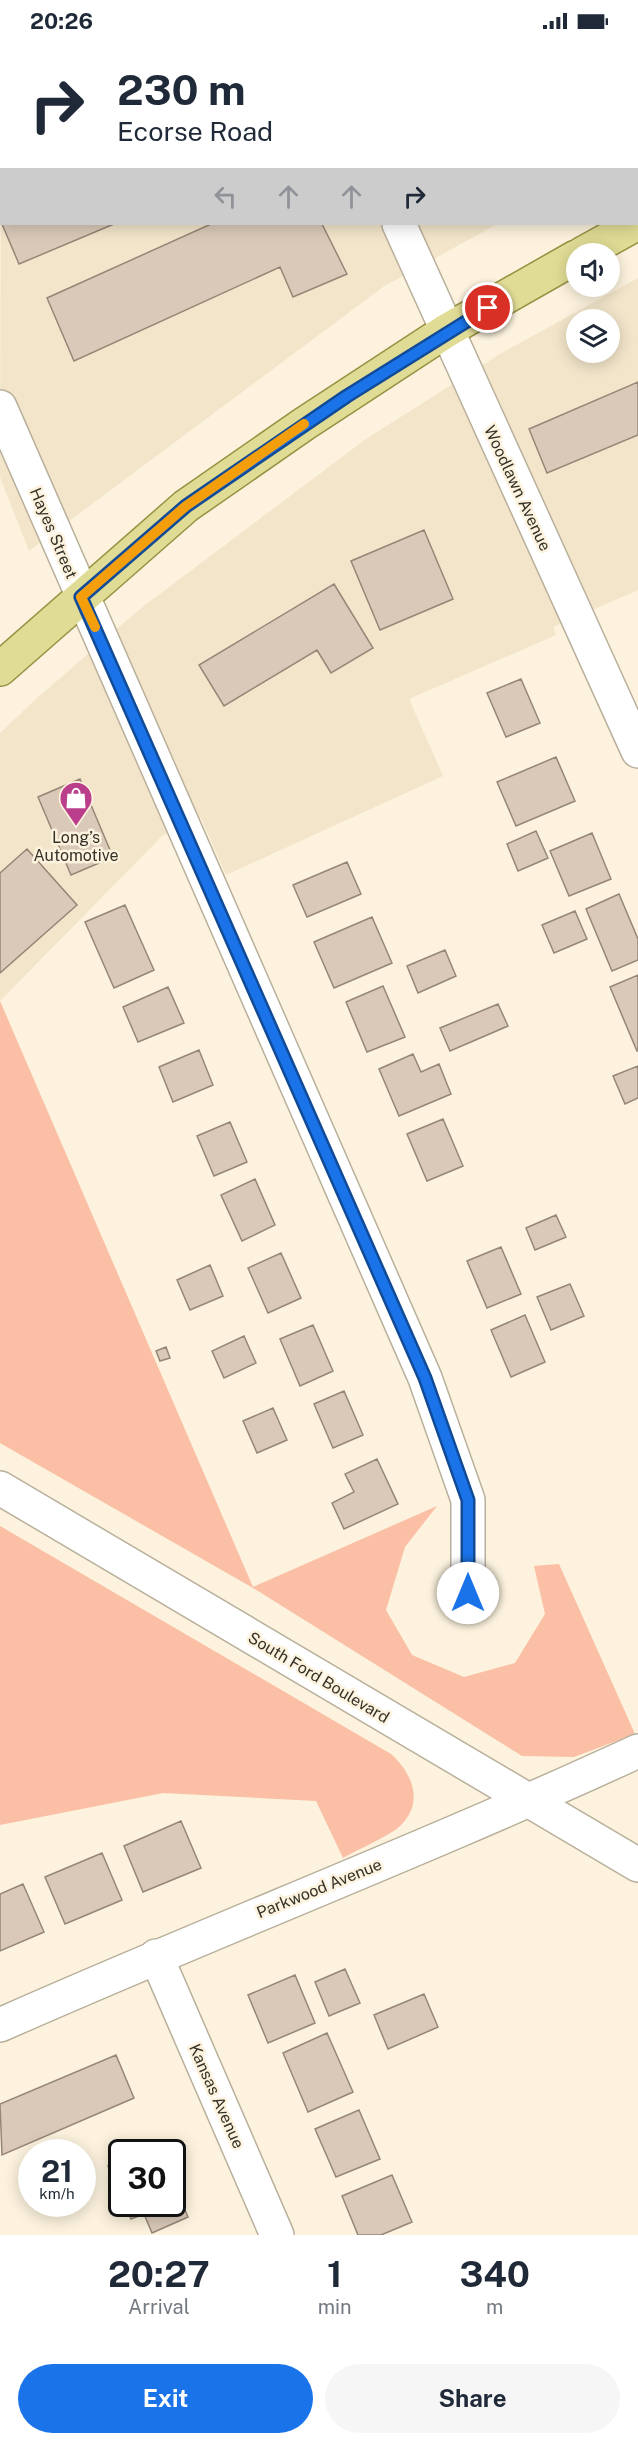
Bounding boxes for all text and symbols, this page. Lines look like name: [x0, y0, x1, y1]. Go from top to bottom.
text: 20:26: [30, 8, 93, 34]
text: 230 m: [117, 65, 246, 114]
icon: right: [18, 66, 96, 144]
text: Ecorse Road: [117, 115, 273, 147]
icon: left: [209, 180, 242, 213]
icon: ahead: [272, 180, 305, 213]
icon: ahead: [335, 180, 368, 213]
icon: right: [398, 180, 431, 213]
map controls: [566, 243, 620, 363]
button: sound: [566, 243, 620, 297]
pin: [462, 282, 513, 333]
icon: arrive: [471, 291, 504, 324]
button: layers: [566, 309, 620, 363]
street label: Woodlawn Avenue: [480, 422, 555, 554]
street label: Hayes Street: [26, 485, 81, 581]
shop icon: Long’s Automotive: [58, 780, 94, 827]
place label: Long’s Automotive: [33, 828, 119, 865]
position arrow: [436, 1561, 500, 1625]
street label: South Ford Boulevard: [245, 1628, 393, 1727]
street label: Parkwood Avenue: [254, 1855, 384, 1922]
street label: Kansas Avenue: [185, 2041, 248, 2151]
speed limit sign: 30: [108, 2139, 186, 2217]
text: 21: [41, 2153, 73, 2189]
text: km/h: [39, 2185, 75, 2202]
text: 20:27: [108, 2253, 210, 2295]
text: 1: [327, 2253, 342, 2295]
text: 340: [459, 2253, 530, 2295]
text: Arrival: [128, 2295, 190, 2319]
text: min: [318, 2295, 352, 2319]
text: m: [486, 2295, 503, 2319]
button: Exit: [18, 2364, 313, 2433]
button: Share: [325, 2364, 620, 2433]

